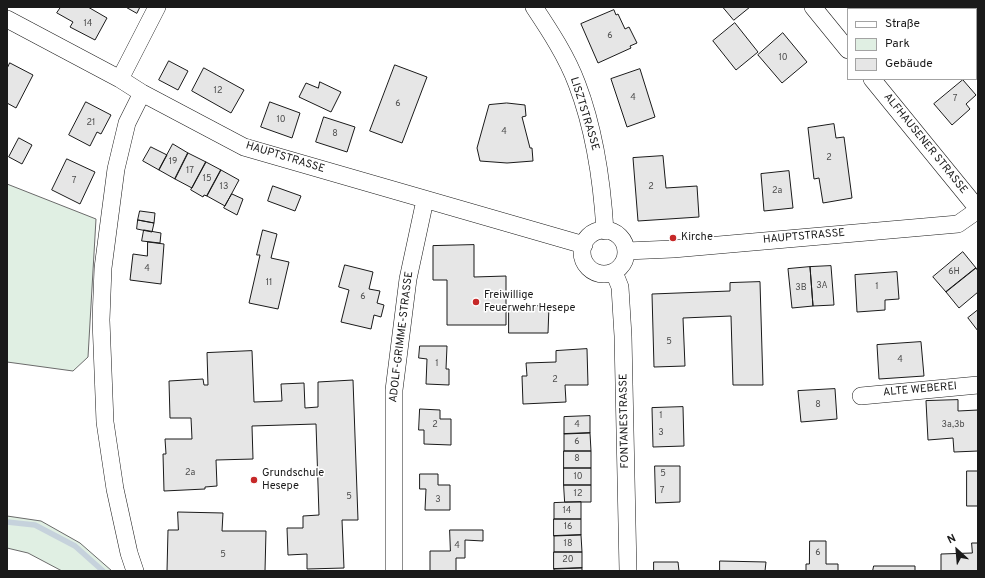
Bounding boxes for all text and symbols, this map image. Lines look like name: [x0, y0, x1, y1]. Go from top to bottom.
legend: [847, 8, 977, 80]
text: Straße: [885, 16, 920, 32]
house number: 14: [84, 19, 92, 29]
house number: 6: [607, 31, 613, 41]
text: Park: [885, 36, 910, 52]
house number: 10: [778, 53, 788, 63]
text: Gebäude: [885, 56, 933, 72]
street label: LISZTSTRASSE: [567, 76, 601, 152]
house number: 12: [214, 86, 222, 96]
street label: ALFHAUSENER STRASSE: [880, 91, 970, 197]
house number: 4: [630, 93, 636, 103]
house number: 7: [953, 94, 957, 104]
house number: 6: [395, 99, 401, 109]
house number: 10: [276, 115, 286, 125]
house number: 21: [87, 118, 95, 128]
house number: 4: [501, 127, 507, 137]
house number: 8: [332, 129, 338, 139]
street label: HAUPTSTRASSE: [244, 140, 326, 176]
house number: 2: [826, 153, 832, 163]
house number: 19: [169, 157, 177, 167]
house number: 17: [186, 166, 194, 176]
house number: 15: [203, 174, 211, 184]
house number: 7: [72, 176, 76, 186]
house number: 13: [220, 182, 228, 192]
house number: 2: [648, 182, 654, 192]
house number: 2a: [772, 186, 782, 196]
street label: HAUPTSTRASSE: [763, 227, 845, 247]
place label: Kirche: [681, 231, 713, 245]
marker: Kirche: [668, 233, 678, 243]
house number: 4: [144, 264, 150, 274]
house number: 6H: [948, 267, 960, 277]
street label: ADOLF-GRIMME-STRASSE: [387, 271, 417, 403]
house number: 11: [266, 278, 272, 288]
house number: 3A: [816, 281, 828, 291]
house number: 1: [875, 282, 879, 292]
house number: 3B: [795, 283, 807, 293]
place label: Freiwillige Feuerwehr Hesepe: [484, 289, 575, 315]
house number: 6: [360, 292, 366, 302]
marker: Freiwillige Feuerwehr Hesepe: [471, 297, 481, 307]
house number: 5: [666, 337, 672, 347]
house number: 4: [897, 355, 903, 365]
house number: 1: [435, 359, 439, 369]
street label: FONTANESTRASSE: [618, 373, 632, 469]
house number: 2: [552, 375, 558, 385]
street label: ALTE WEBEREI: [882, 380, 958, 400]
house number: 8: [815, 400, 821, 410]
house number: 1: [659, 411, 663, 421]
house number: 2: [432, 420, 438, 430]
house number: 4: [574, 420, 580, 430]
house number: 3a,3b: [942, 420, 964, 430]
house number: 3: [658, 428, 664, 438]
house number: 6: [574, 437, 580, 447]
house number: 8: [574, 454, 580, 464]
place label: Grundschule Hesepe: [262, 467, 324, 493]
house number: 2a: [185, 468, 195, 478]
house number: 5: [660, 469, 666, 479]
house number: 10: [573, 472, 583, 482]
marker: Grundschule Hesepe: [249, 475, 259, 485]
house number: 7: [660, 486, 664, 496]
house number: 12: [574, 489, 582, 499]
house number: 5: [346, 492, 352, 502]
house number: 3: [435, 495, 441, 505]
house number: 14: [563, 506, 571, 516]
house number: 16: [564, 522, 572, 532]
north arrow: [937, 530, 977, 570]
text: N: [945, 531, 958, 547]
house number: 18: [564, 539, 572, 549]
house number: 4: [454, 541, 460, 551]
house number: 6: [815, 548, 821, 558]
house number: 5: [220, 550, 226, 560]
house number: 20: [562, 555, 574, 565]

